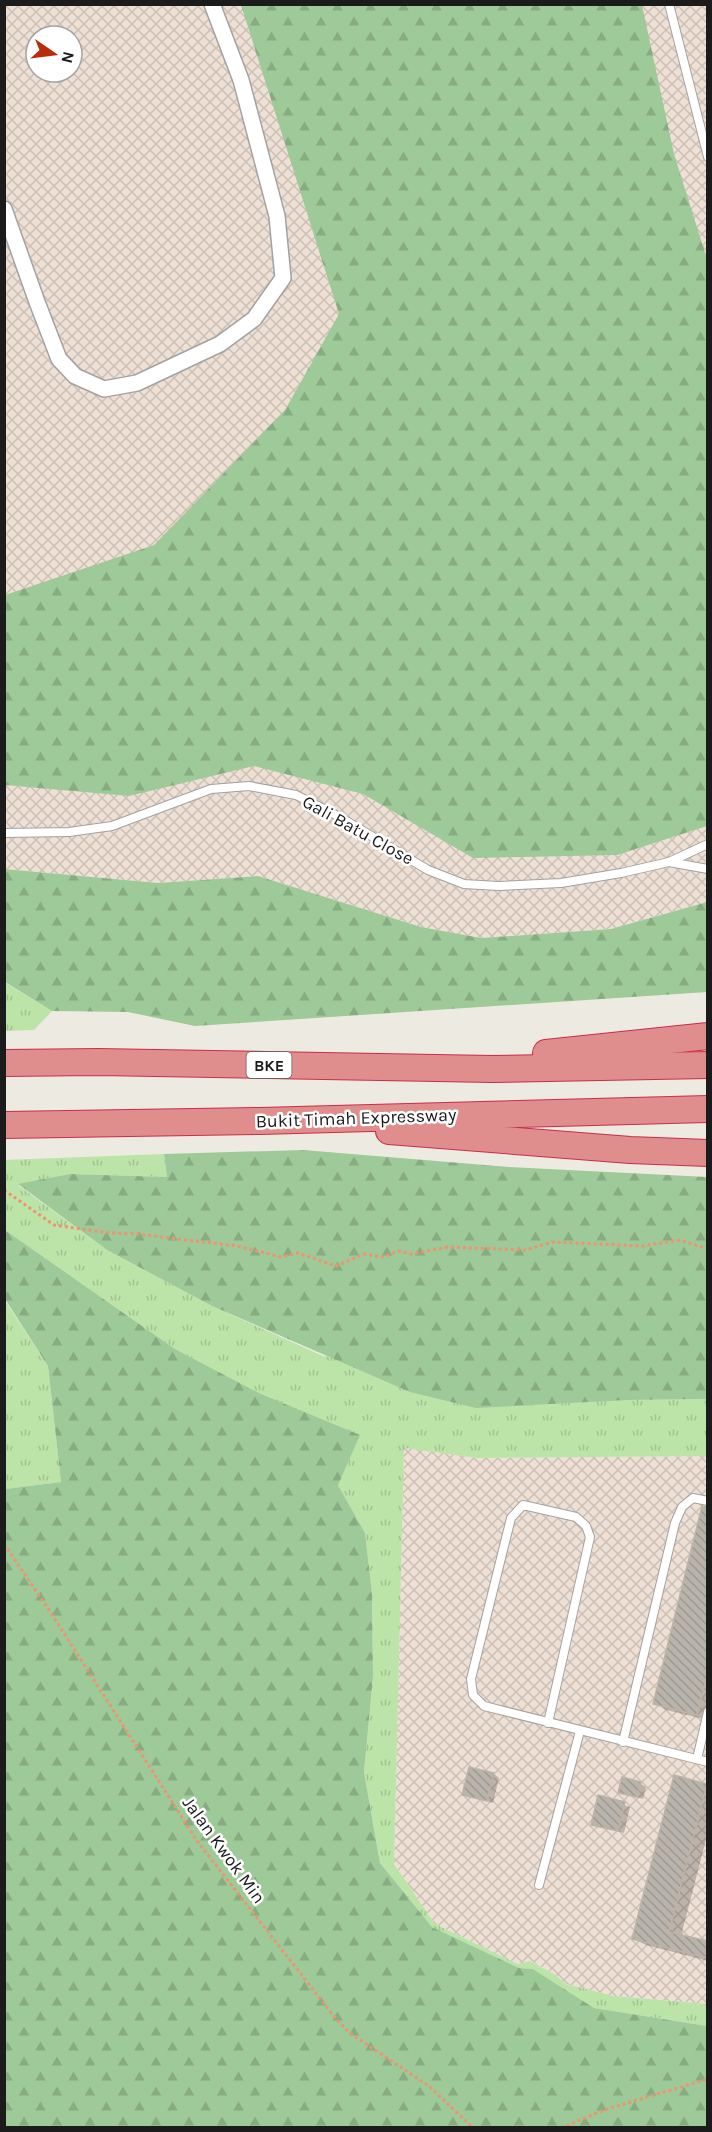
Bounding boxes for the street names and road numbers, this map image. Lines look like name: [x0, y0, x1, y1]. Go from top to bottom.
street label: Gali Batu Close: [299, 790, 417, 870]
road number: BKE: [246, 1052, 292, 1078]
street label: Bukit Timah Expressway: [255, 1103, 457, 1132]
street label: Jalan Kwok Min: [178, 1792, 270, 1908]

